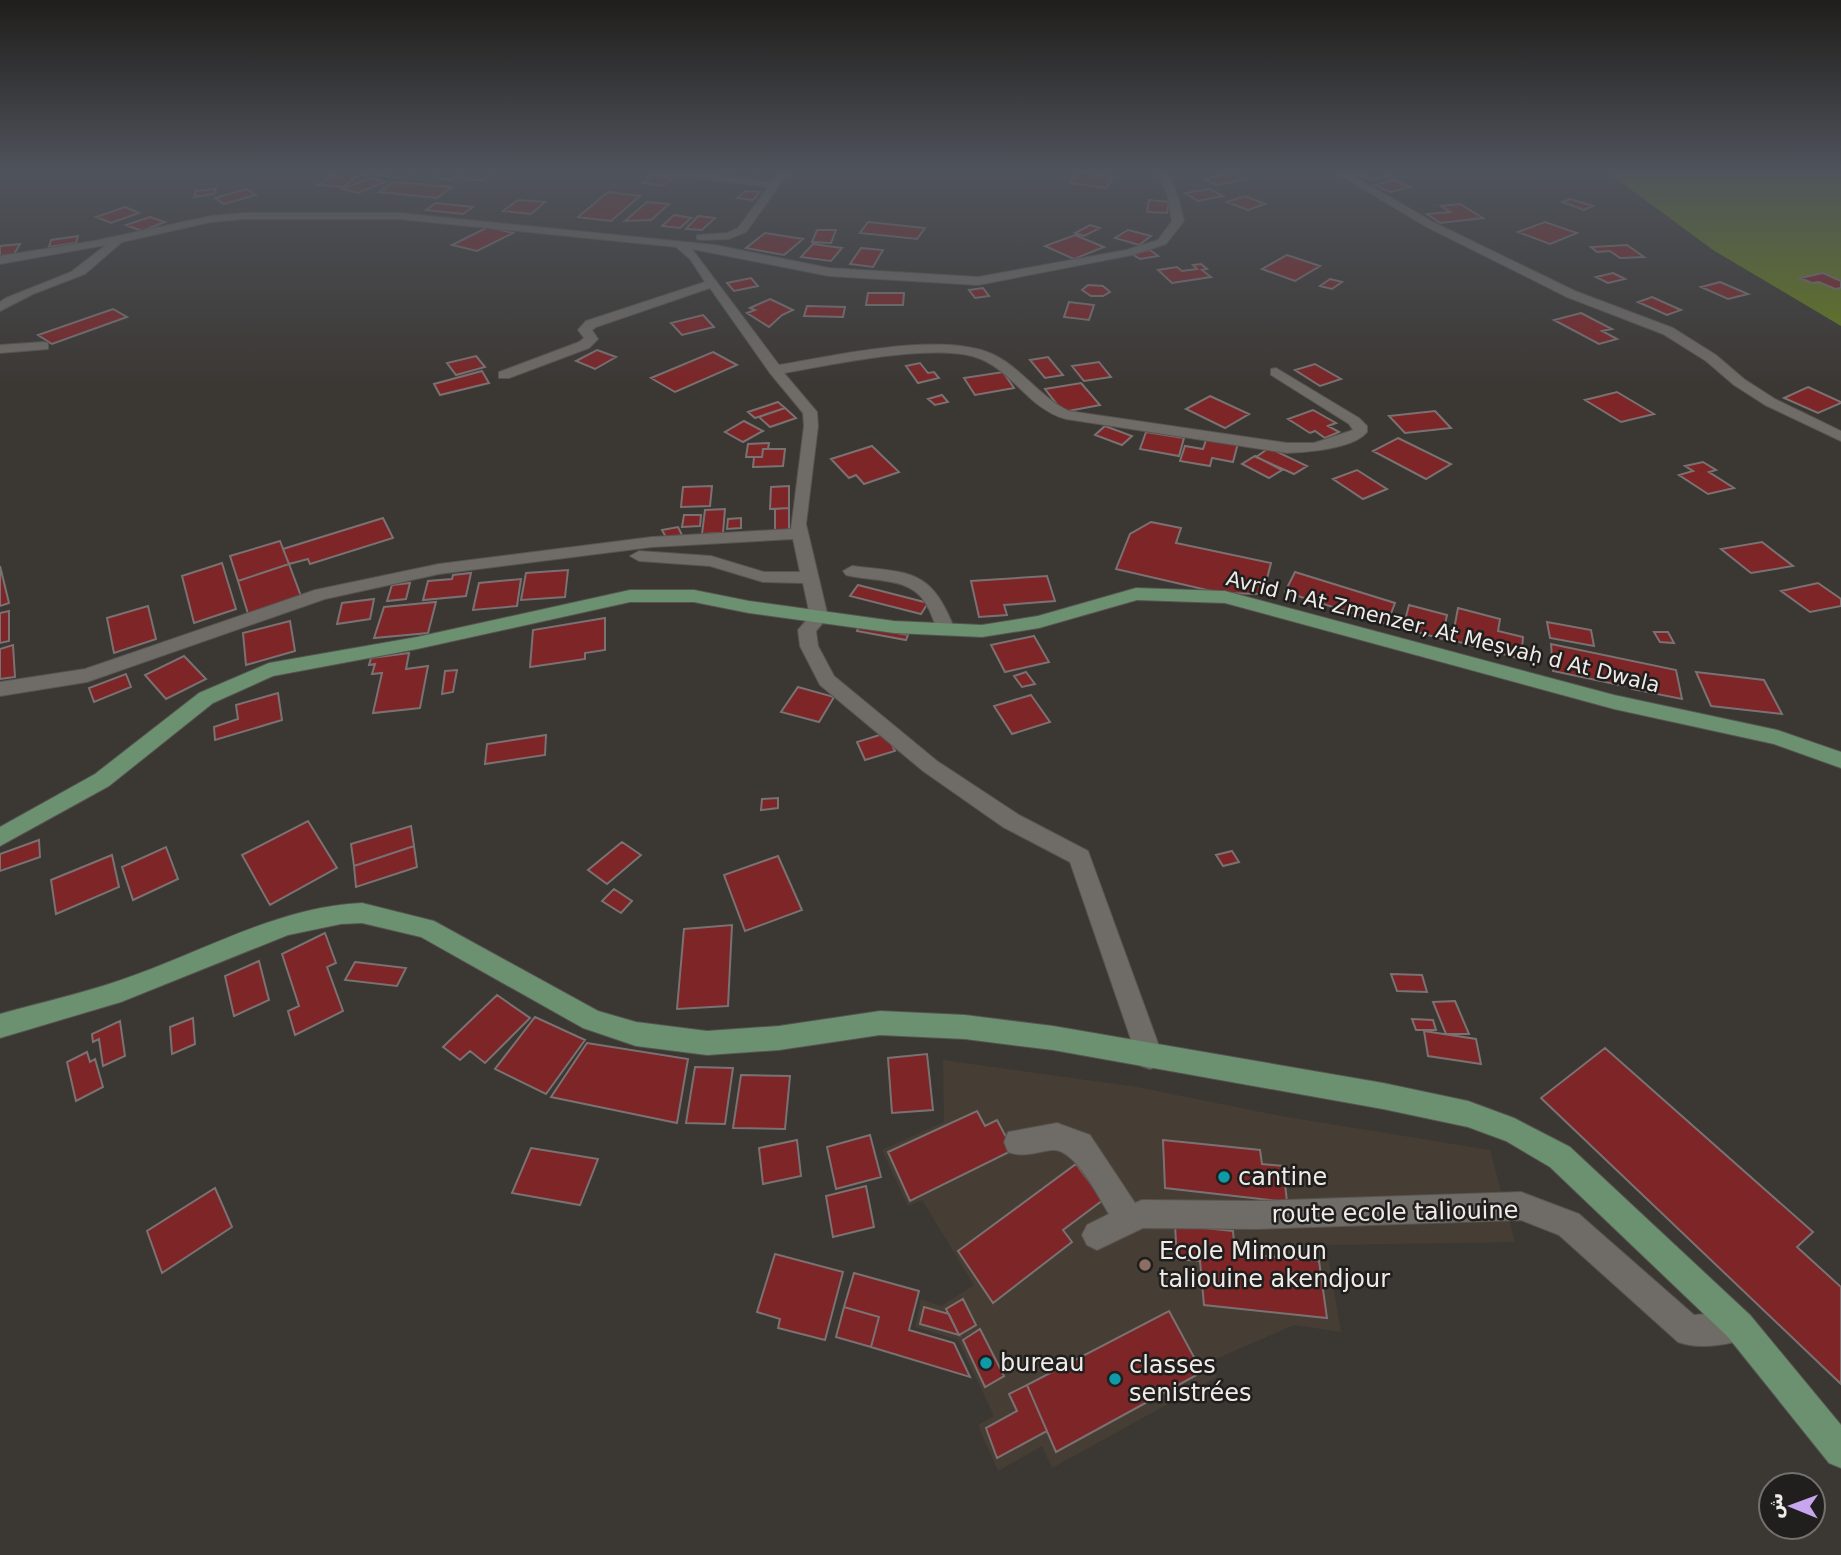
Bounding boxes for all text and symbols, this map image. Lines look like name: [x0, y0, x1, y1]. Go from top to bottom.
street label: Avrid n At Zmenzer, At Meṣvaḥ d At Dwala: [1224, 566, 1662, 698]
place label: cantine: [1238, 1163, 1327, 1191]
marker: cantine: [1216, 1169, 1232, 1185]
street label: route ecole taliouine: [1271, 1196, 1519, 1228]
place label: Ecole Mimoun taliouine akendjour: [1159, 1237, 1390, 1293]
marker: Ecole Mimoun taliouine akendjour: [1137, 1257, 1153, 1273]
place label: bureau: [1000, 1349, 1084, 1377]
place label: classes senistrées: [1129, 1351, 1251, 1407]
marker: bureau: [978, 1355, 994, 1371]
marker: classes senistrées: [1107, 1371, 1123, 1387]
north arrow: [1757, 1471, 1827, 1541]
text: ش: [1764, 1492, 1787, 1519]

